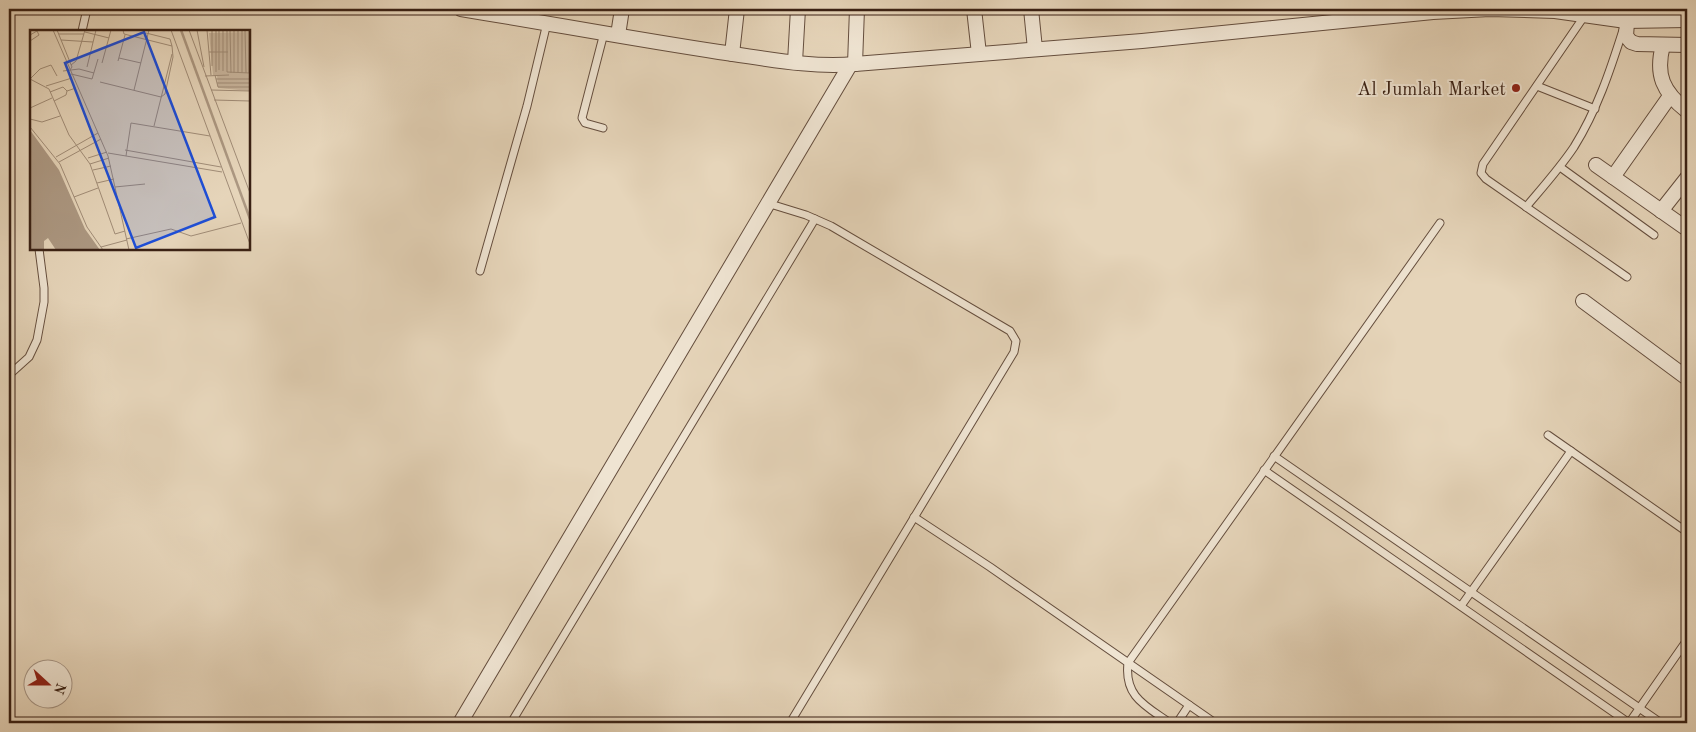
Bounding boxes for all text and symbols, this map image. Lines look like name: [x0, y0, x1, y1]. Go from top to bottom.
inset map: [30, 30, 250, 250]
place label: Al Jumlah Market: [1357, 81, 1506, 100]
marker: Al Jumlah Market: [1510, 82, 1522, 94]
north arrow: [22, 660, 72, 710]
text: N: [51, 681, 68, 696]

